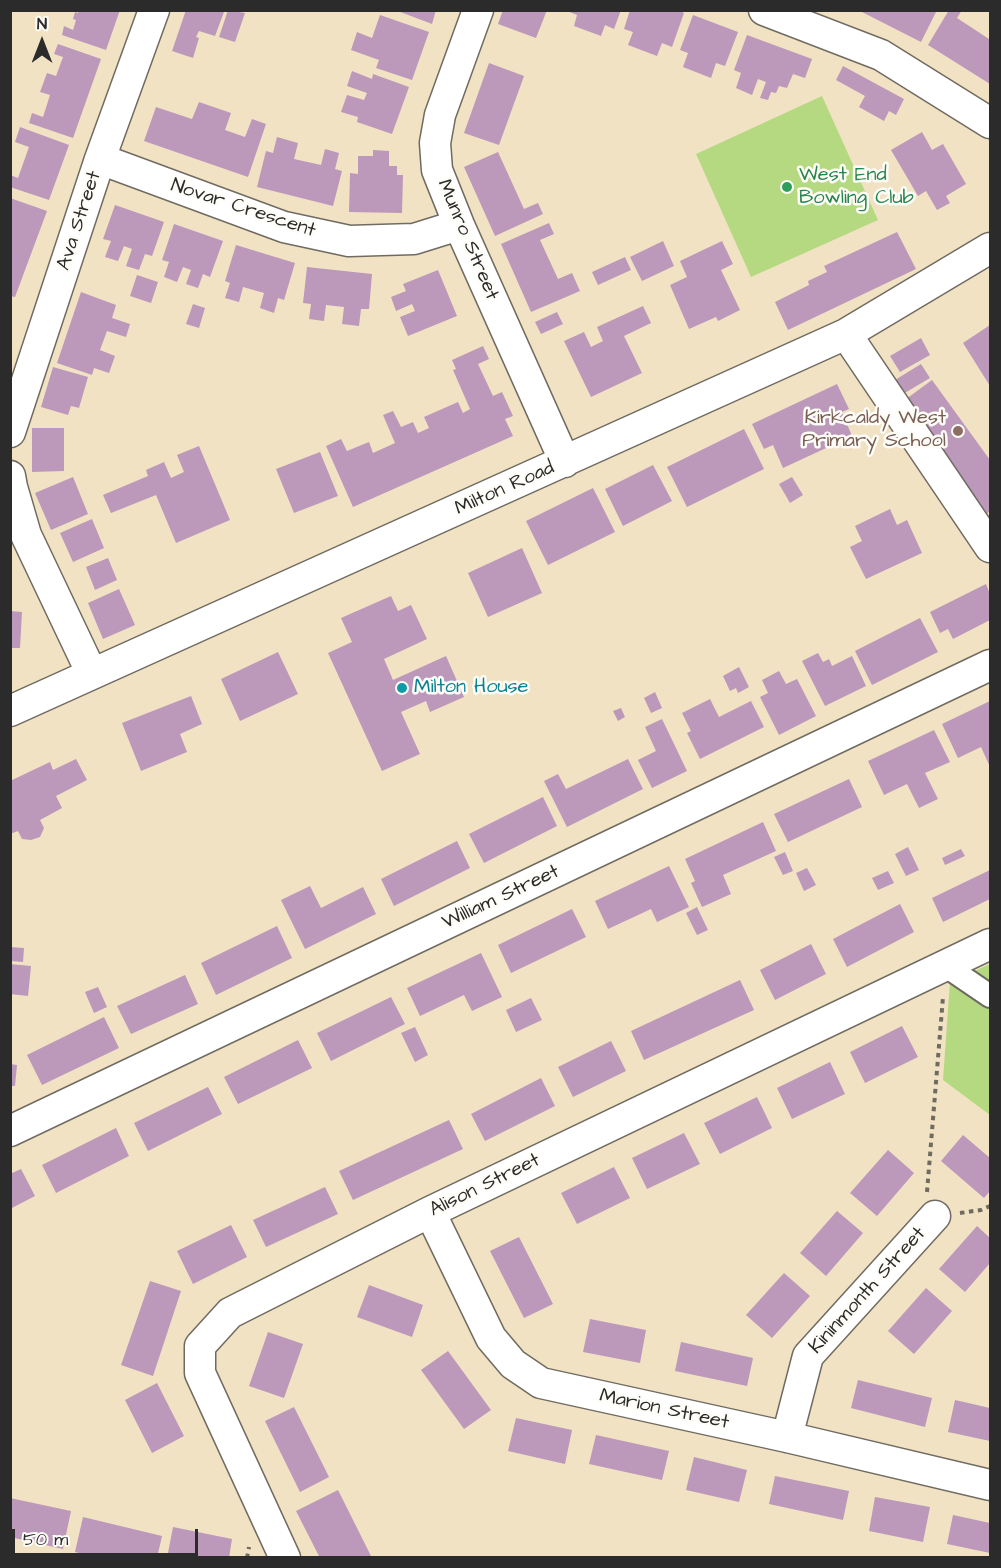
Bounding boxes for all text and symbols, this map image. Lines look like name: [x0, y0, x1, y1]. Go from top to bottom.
north arrow: [12, 12, 72, 72]
text: N: [37, 13, 47, 35]
place label: West End Bowling Club: [799, 164, 914, 211]
street label: Ava Street: [53, 168, 107, 274]
street label: Novar Crescent: [167, 174, 319, 244]
street label: Munro Street: [431, 176, 503, 304]
marker: West End Bowling Club: [780, 180, 794, 194]
place label: Kirkcaldy West Primary School: [802, 407, 946, 454]
marker: Kirkcaldy West Primary School: [951, 424, 965, 438]
street label: Milton Road: [452, 456, 558, 522]
place label: Milton House: [414, 676, 528, 700]
marker: Milton House: [395, 681, 409, 695]
street label: William Street: [439, 860, 563, 936]
street label: Alison Street: [426, 1149, 544, 1223]
street label: Kininmonth Street: [805, 1223, 931, 1359]
street label: Marion Street: [597, 1385, 731, 1435]
scale bar: [15, 1517, 201, 1555]
text: 50 m: [23, 1527, 68, 1552]

